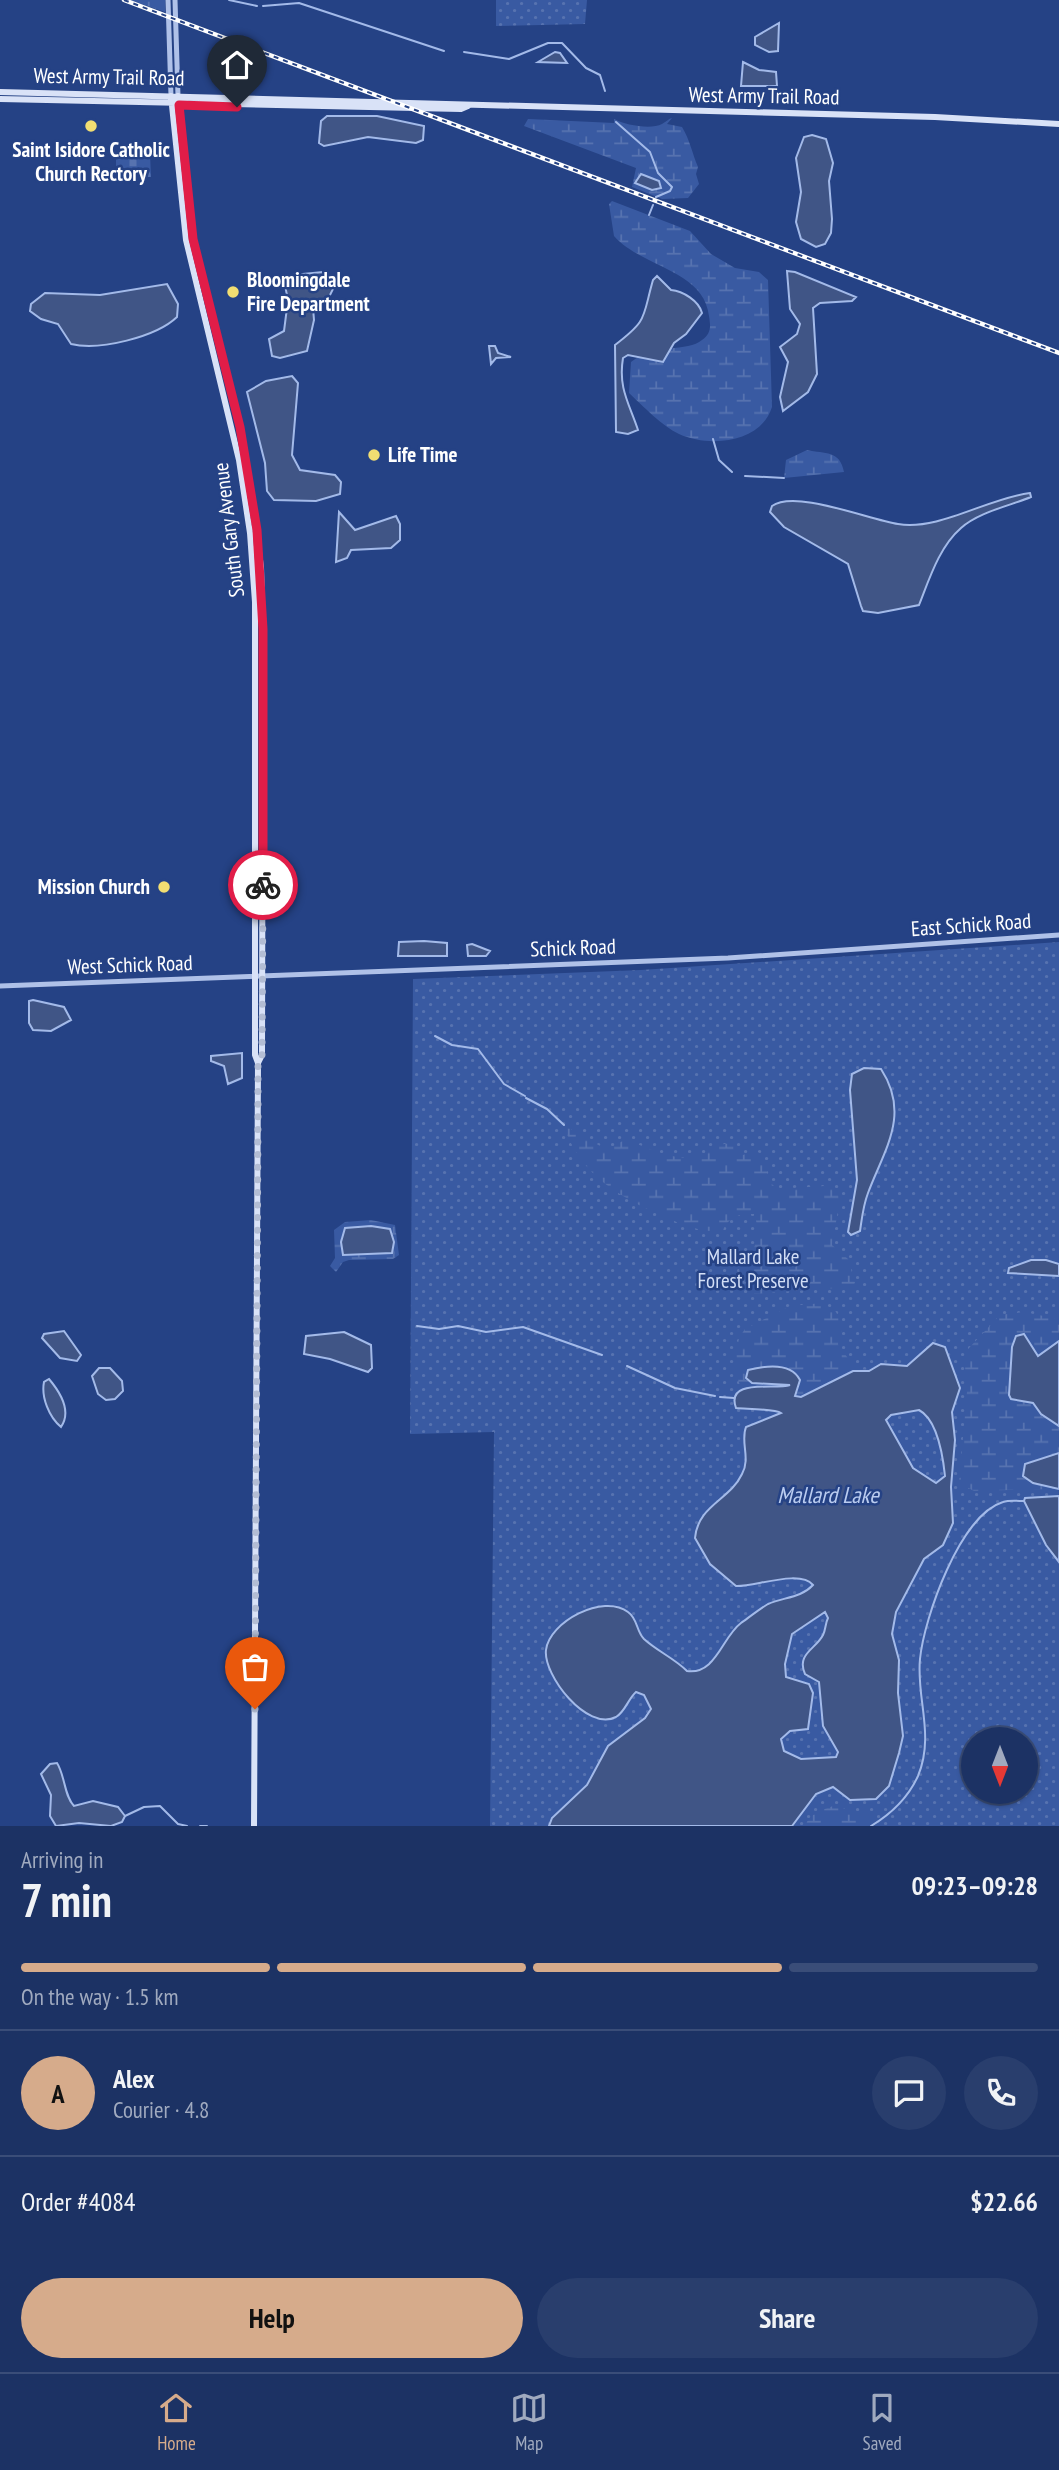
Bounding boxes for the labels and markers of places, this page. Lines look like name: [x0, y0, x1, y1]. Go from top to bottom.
pin: [207, 35, 267, 107]
marker: Saint Isidore Catholic Church Rectory: [83, 118, 99, 134]
place label: Saint Isidore Catholic Church Rectory: [12, 136, 170, 187]
place label: Bloomingdale Fire Department: [247, 266, 370, 317]
marker: Bloomingdale Fire Department: [225, 284, 241, 300]
place label: Life Time: [388, 441, 458, 468]
marker: Life Time: [366, 447, 382, 463]
place label: Mission Church: [38, 873, 150, 900]
marker: Mission Church: [156, 879, 172, 895]
pin: [225, 1637, 285, 1709]

